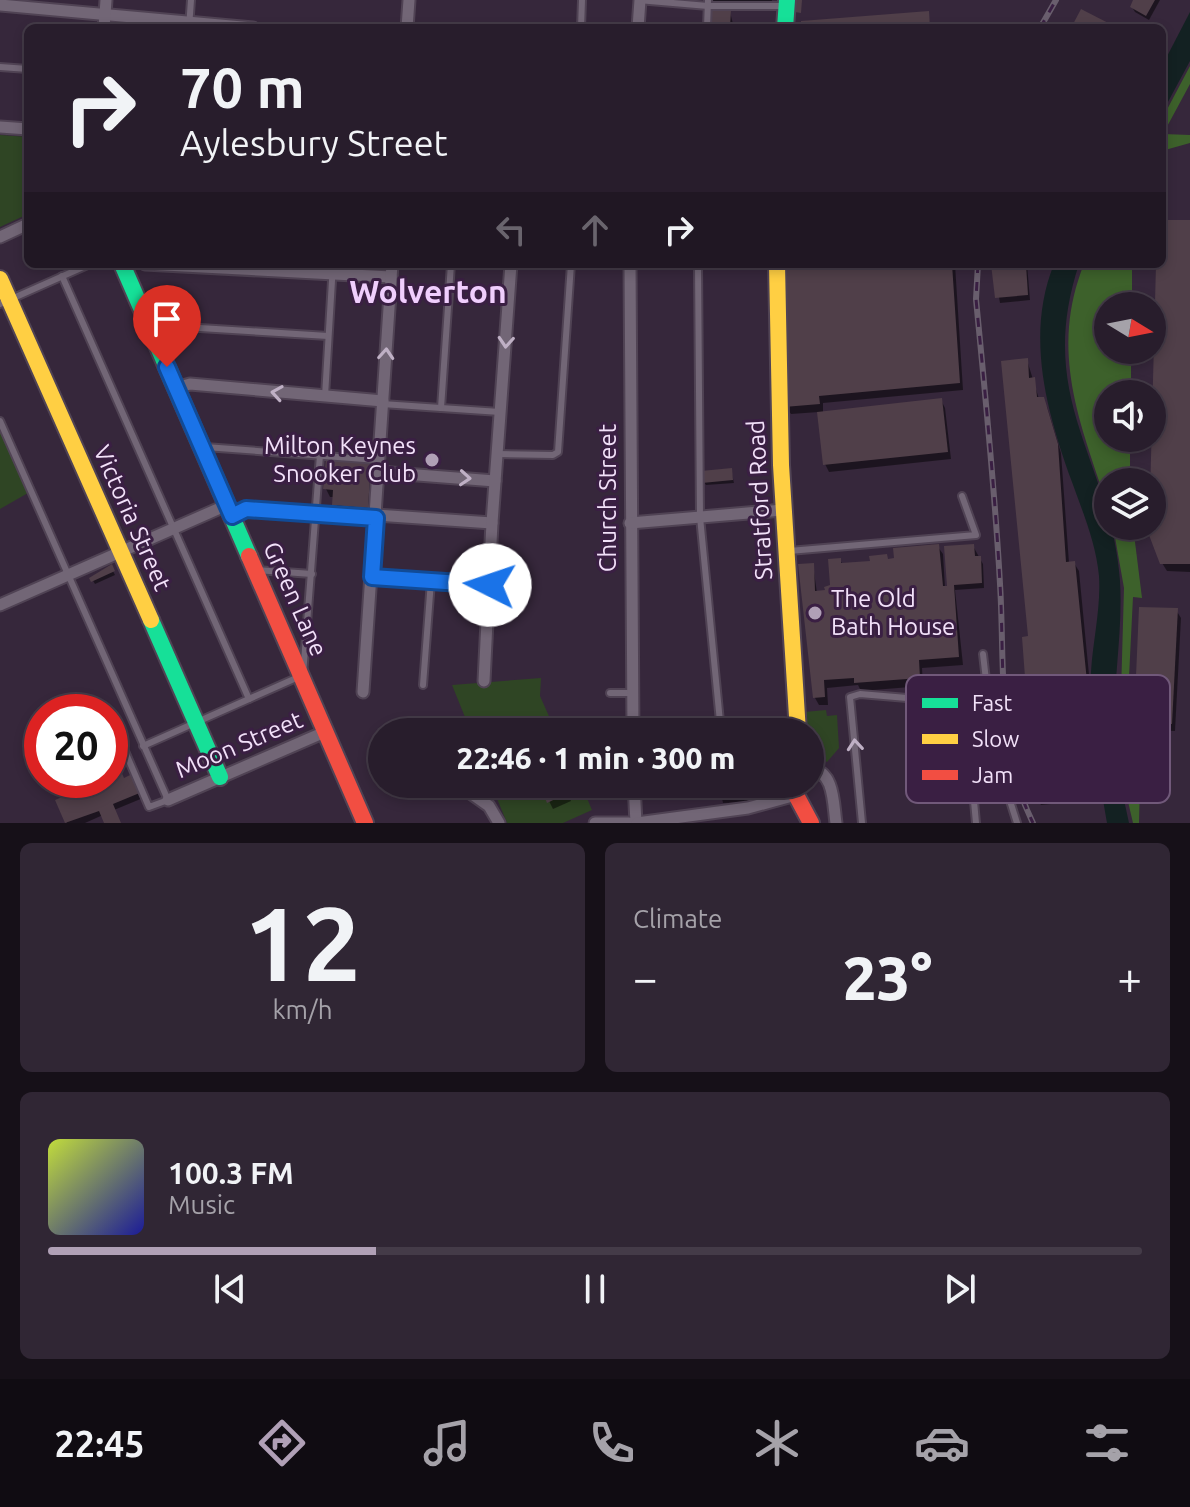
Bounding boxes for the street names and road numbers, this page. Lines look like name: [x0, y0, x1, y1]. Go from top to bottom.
street label: Stratford Road: [742, 419, 777, 581]
street label: Church Street: [594, 423, 621, 572]
street label: Victoria Street: [88, 441, 177, 595]
street label: Green Lane: [258, 537, 333, 660]
street label: Moon Street: [171, 705, 307, 783]

